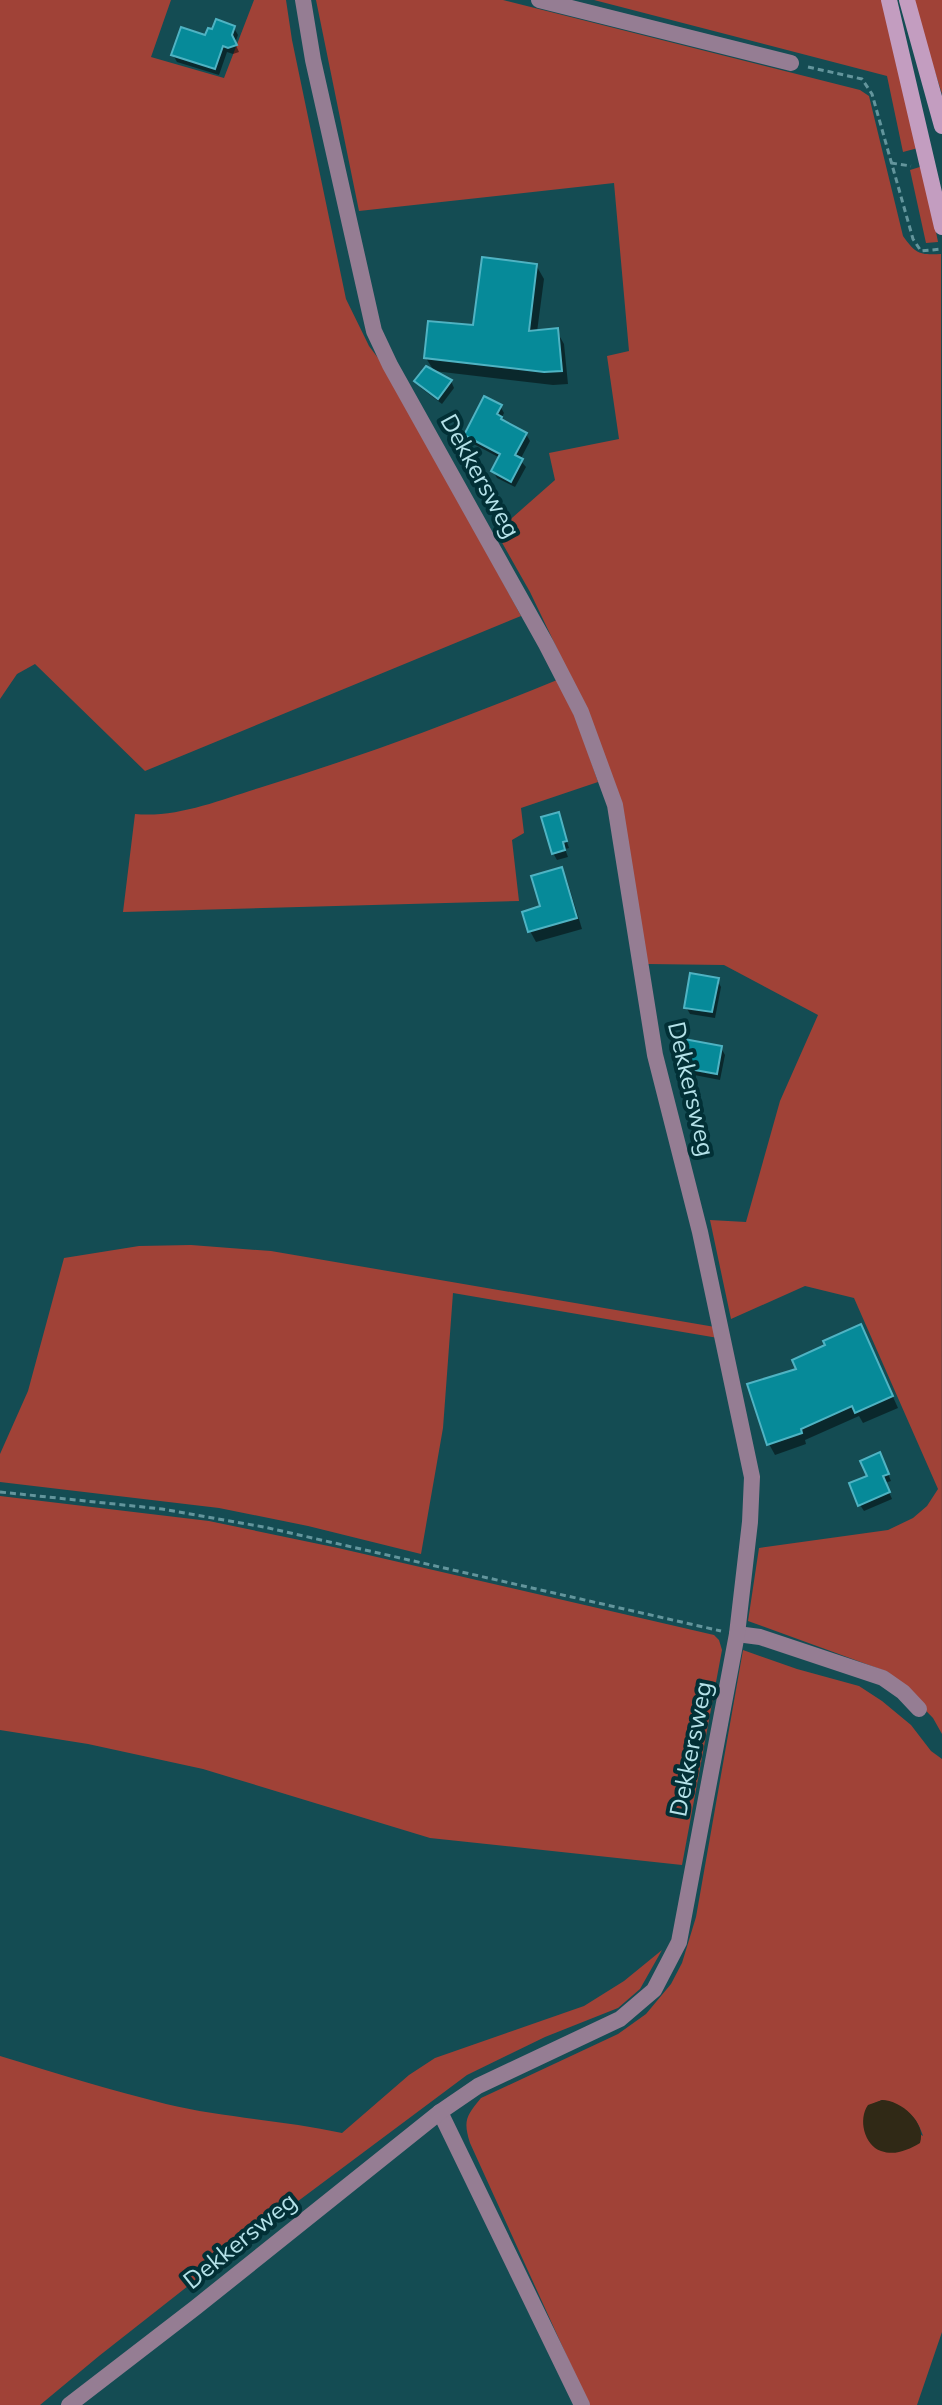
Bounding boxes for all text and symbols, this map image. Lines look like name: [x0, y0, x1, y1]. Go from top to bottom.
street label: Dekkersweg: [435, 408, 527, 543]
street label: Dekkersweg: [662, 1019, 722, 1159]
street label: Dekkersweg: [662, 1679, 718, 1819]
street label: Dekkersweg: [177, 2185, 302, 2295]

